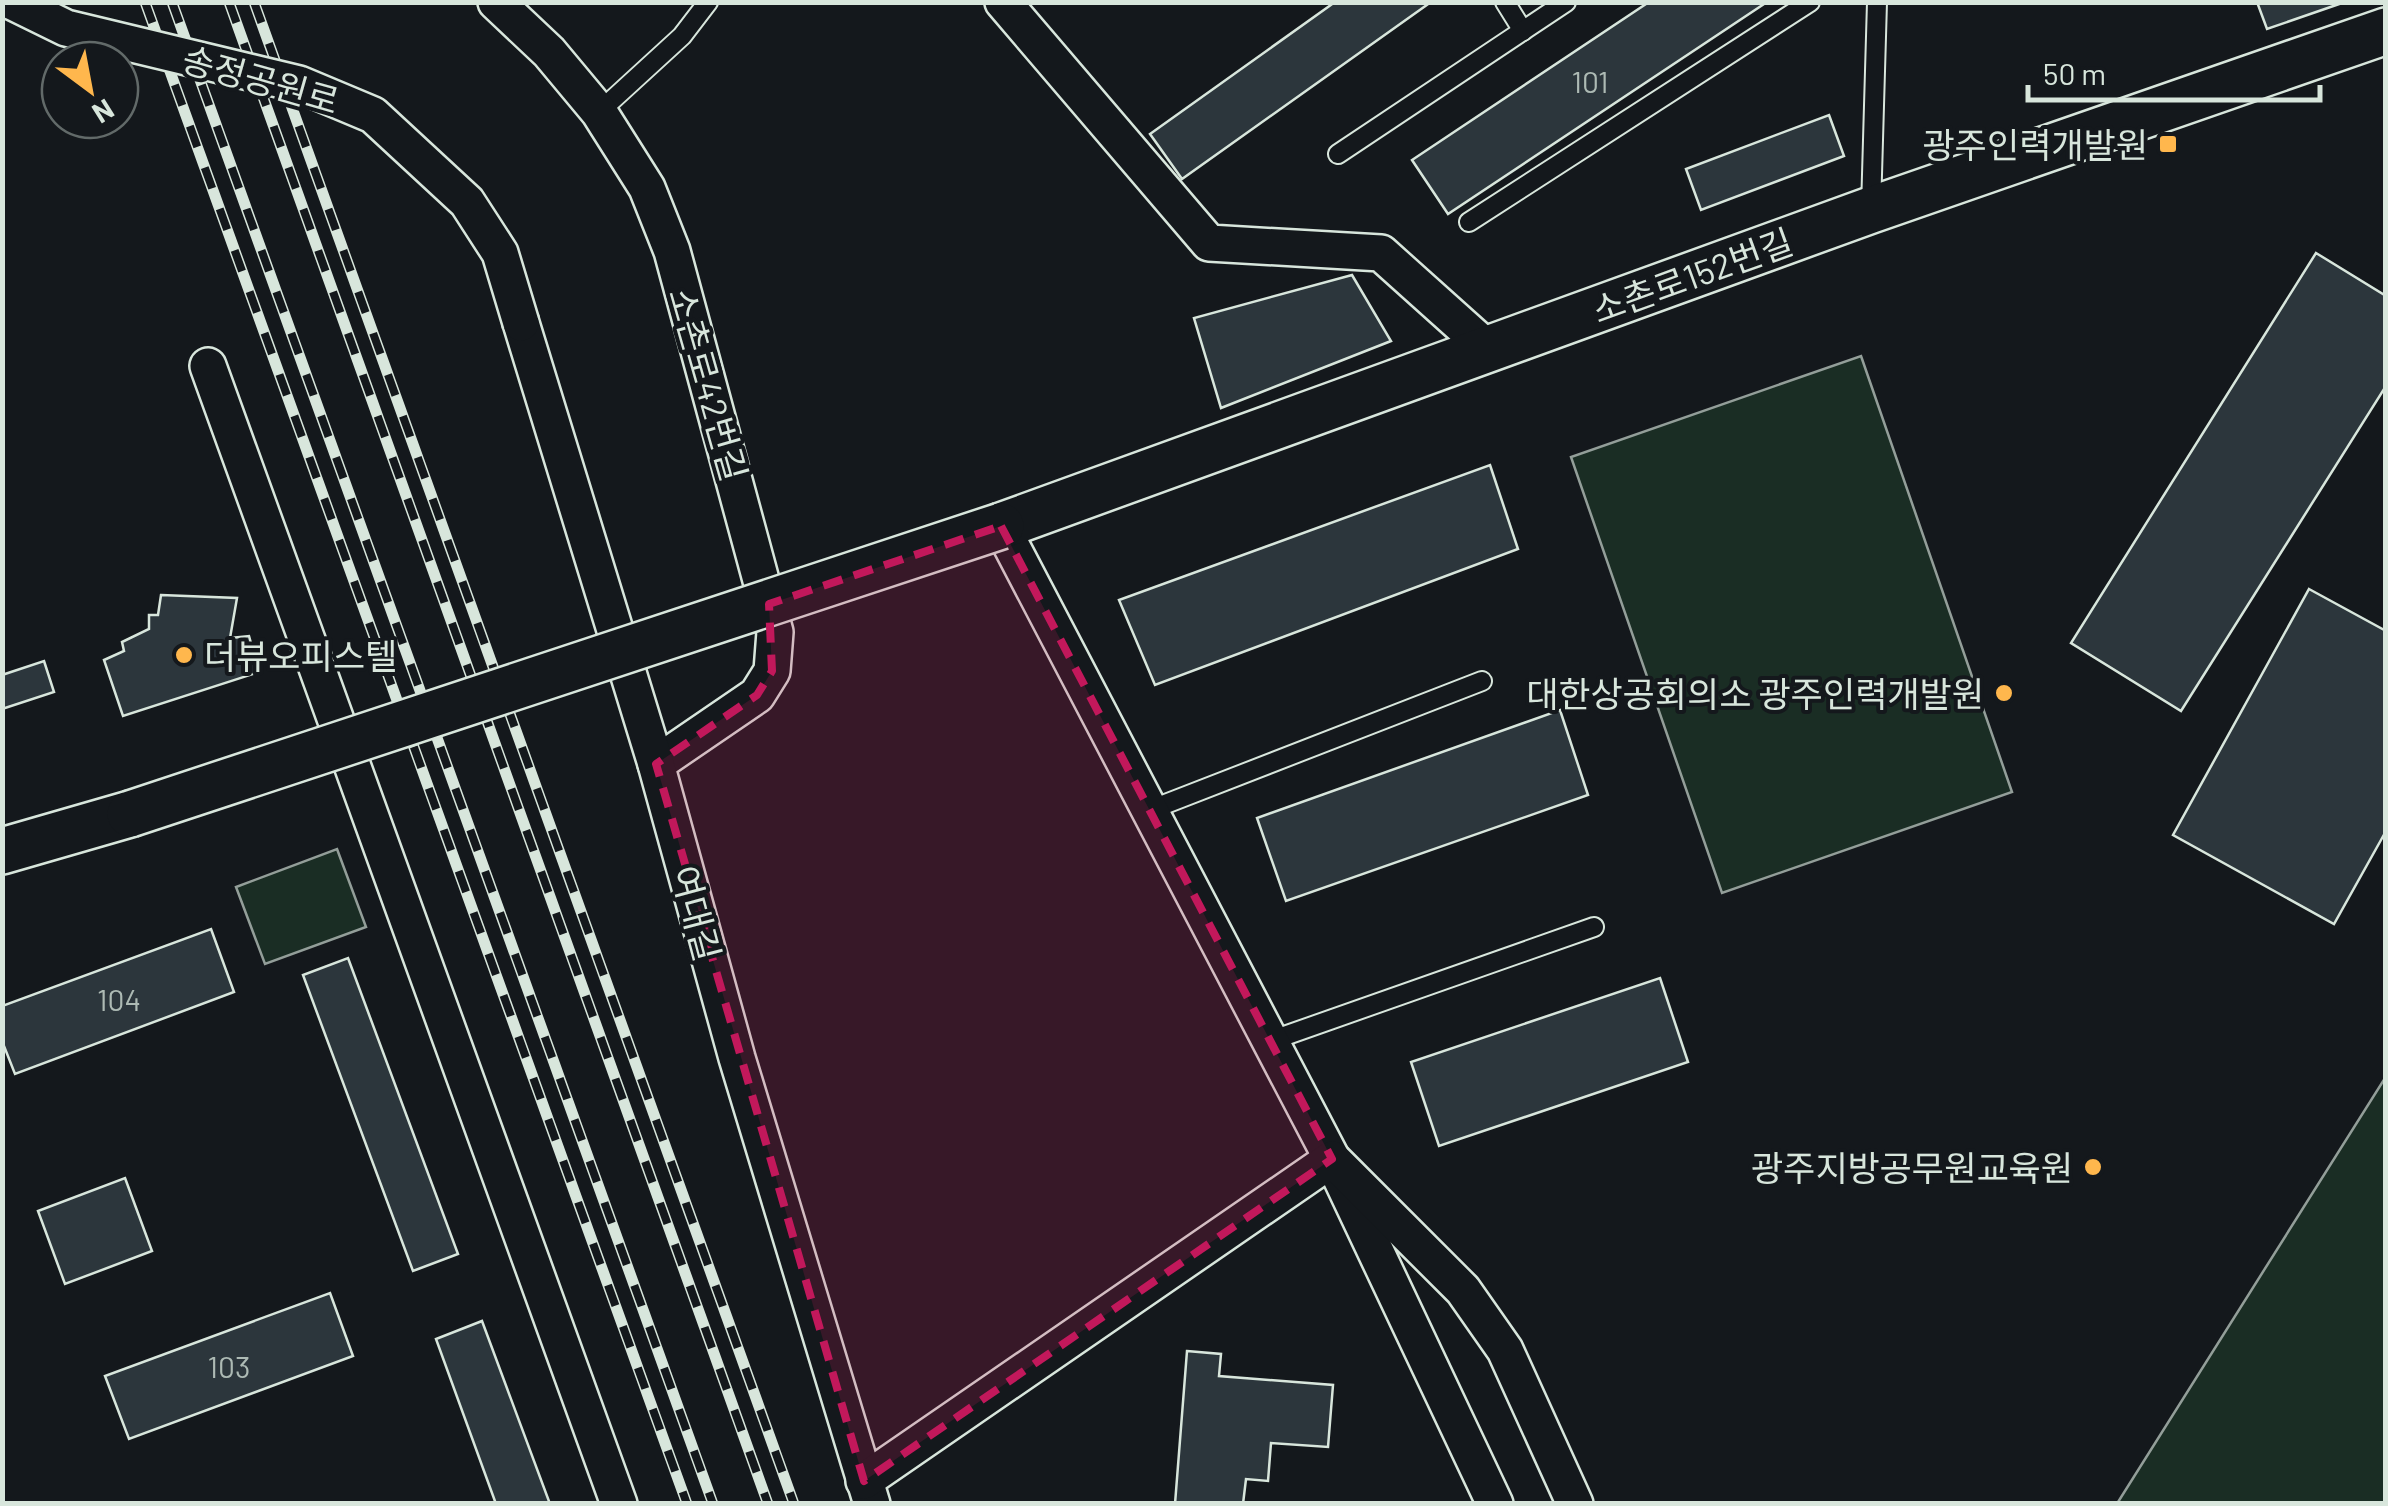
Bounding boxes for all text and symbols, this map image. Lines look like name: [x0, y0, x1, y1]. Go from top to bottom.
street label: 송정공원로: [178, 37, 344, 121]
north arrow: [40, 40, 140, 140]
scale bar: [2028, 40, 2320, 102]
text: 50 m: [2043, 55, 2106, 91]
house number: 101: [1571, 63, 1609, 99]
text: N: [87, 93, 121, 131]
place label: 광주인력개발원: [1923, 123, 2148, 165]
marker: 광주인력개발원: [2157, 133, 2179, 155]
street label: 소촌로152번길: [1586, 219, 1798, 331]
street label: 소촌로42번길: [661, 283, 757, 485]
place label: 더뷰오피스텔: [204, 634, 397, 676]
marker: 더뷰오피스텔: [173, 644, 195, 666]
place label: 대한상공회의소 광주인력개발원: [1526, 672, 1984, 714]
marker: 대한상공회의소 광주인력개발원: [1993, 682, 2015, 704]
street label: 여대길: [664, 861, 730, 965]
house number: 104: [97, 981, 141, 1017]
place label: 광주지방공무원교육원: [1751, 1146, 2073, 1188]
marker: 광주지방공무원교육원: [2082, 1156, 2104, 1178]
house number: 103: [208, 1348, 250, 1384]

